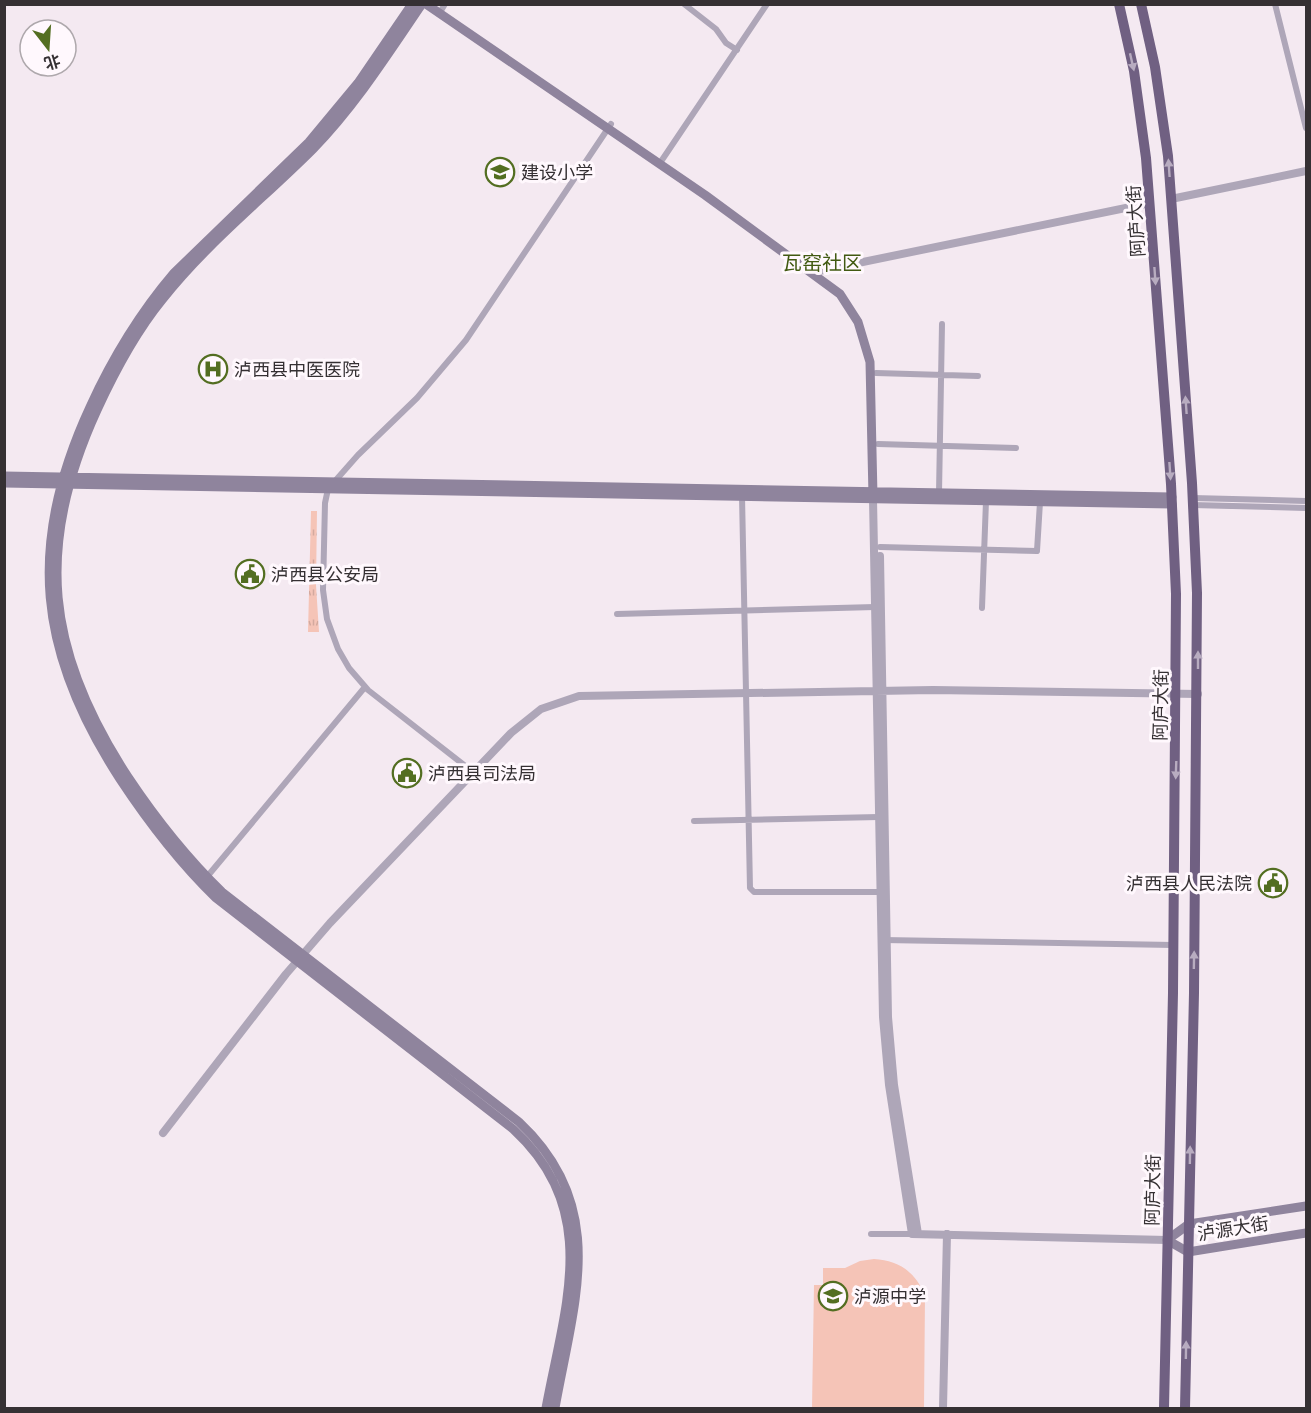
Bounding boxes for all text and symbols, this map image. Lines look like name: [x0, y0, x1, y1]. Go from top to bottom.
north arrow: [18, 18, 78, 78]
text: 北: [42, 49, 63, 75]
one-way arrow: [1128, 52, 1138, 71]
school or university icon: 建设小学: [484, 156, 516, 188]
one-way arrow: [1164, 159, 1173, 178]
place label: 建设小学: [521, 160, 593, 184]
street label: 阿庐大街: [1121, 184, 1149, 258]
district label: 瓦窑社区: [782, 249, 862, 276]
one-way arrow: [1151, 267, 1160, 286]
hospital icon: 泸西县中医医院: [197, 353, 229, 385]
place label: 泸西县中医医院: [234, 357, 360, 381]
one-way arrow: [1181, 395, 1191, 414]
one-way arrow: [1165, 461, 1175, 480]
public building icon: 泸西县公安局: [234, 558, 266, 590]
place label: 泸西县公安局: [271, 562, 379, 586]
one-way arrow: [1193, 651, 1203, 670]
street label: 阿庐大街: [1147, 669, 1173, 741]
public building icon: 泸西县司法局: [391, 757, 423, 789]
place label: 泸西县司法局: [428, 761, 536, 785]
one-way arrow: [1171, 761, 1180, 780]
public building icon: 泸西县人民法院: [1257, 867, 1289, 899]
place label: 泸西县人民法院: [1126, 871, 1252, 895]
one-way arrow: [1189, 951, 1199, 970]
one-way arrow: [1186, 1146, 1195, 1165]
street label: 阿庐大街: [1139, 1154, 1165, 1226]
street label: 泸源大街: [1196, 1211, 1270, 1245]
school or university icon: 泸源中学: [817, 1280, 849, 1312]
place label: 泸源中学: [854, 1284, 926, 1308]
one-way arrow: [1182, 1341, 1191, 1360]

